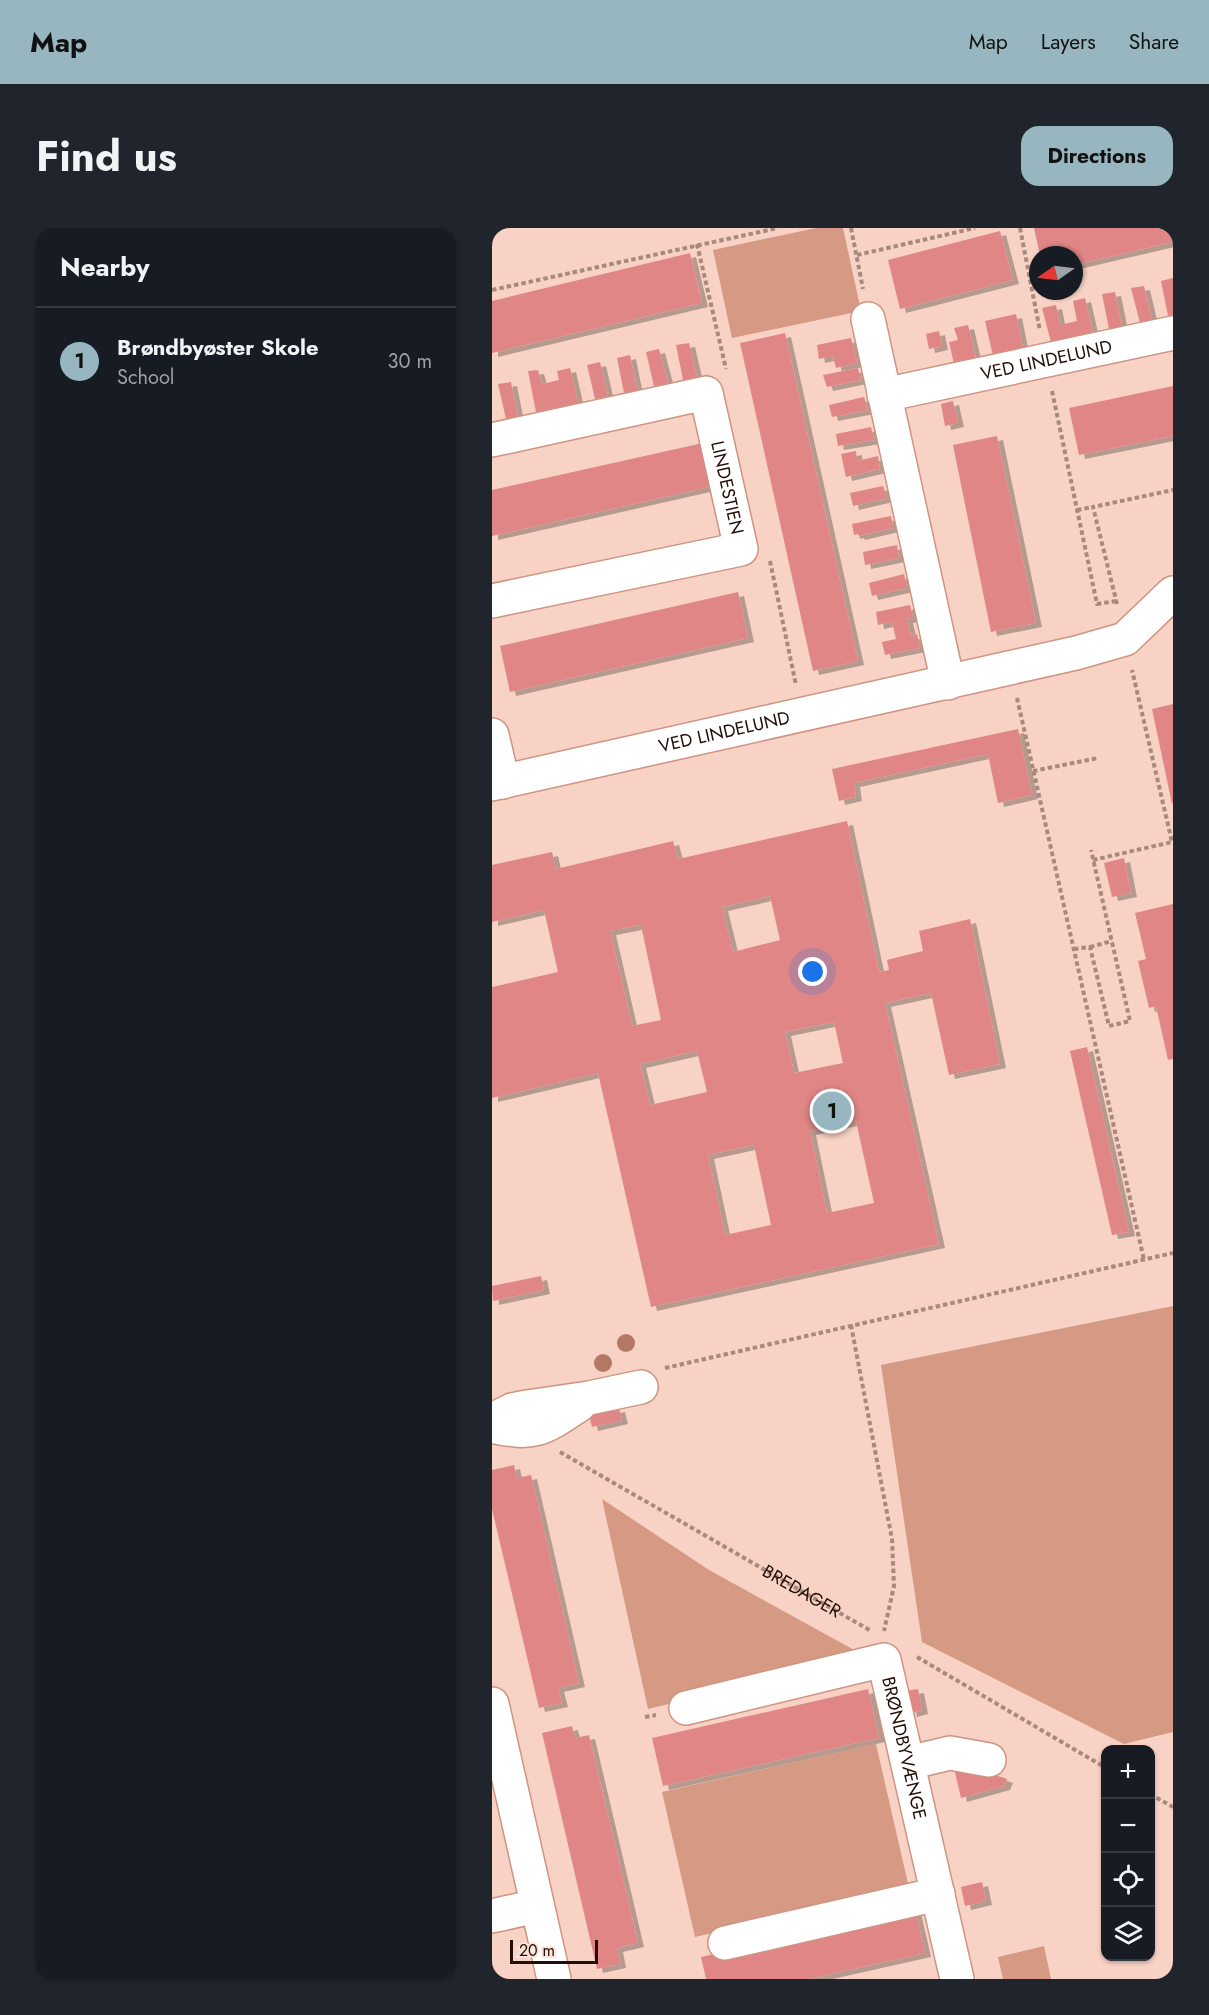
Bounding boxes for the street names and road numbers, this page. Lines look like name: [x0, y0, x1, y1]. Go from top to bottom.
street label: VED LINDELUND: [978, 333, 1114, 387]
street label: LINDESTIEN: [704, 438, 750, 537]
street label: VED LINDELUND: [656, 705, 792, 759]
street label: BREDAGER: [758, 1558, 846, 1624]
street label: BRØNDBYVÆNGE: [875, 1674, 933, 1822]

